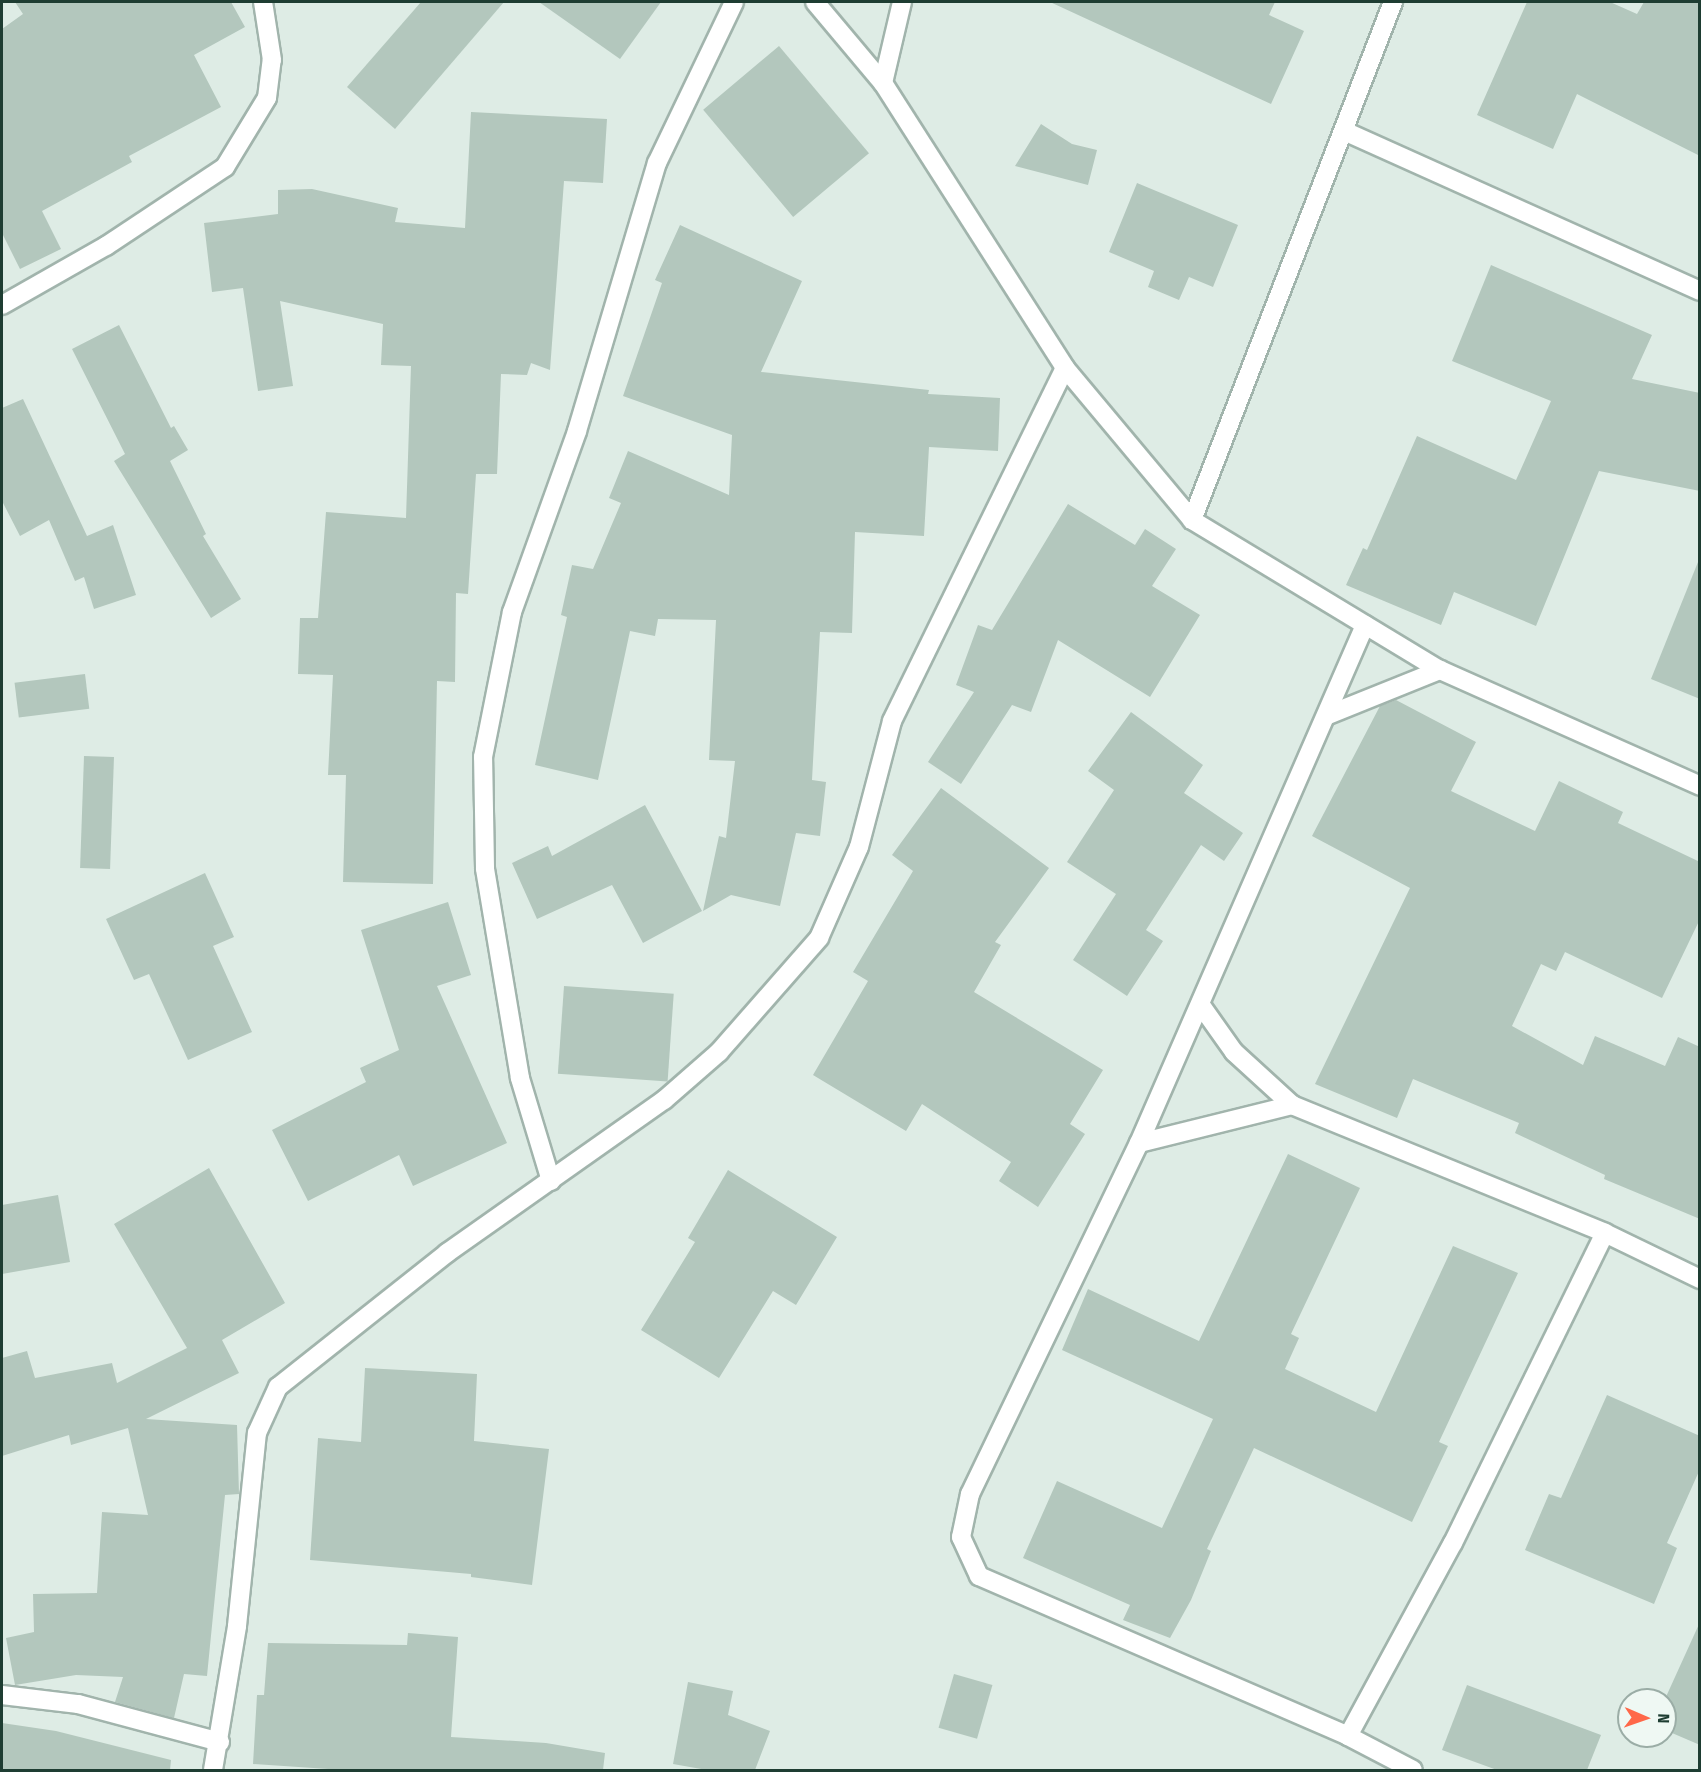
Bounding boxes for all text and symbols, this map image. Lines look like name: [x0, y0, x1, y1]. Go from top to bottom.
north arrow: [1617, 1688, 1677, 1748]
text: N: [1654, 1713, 1673, 1724]

